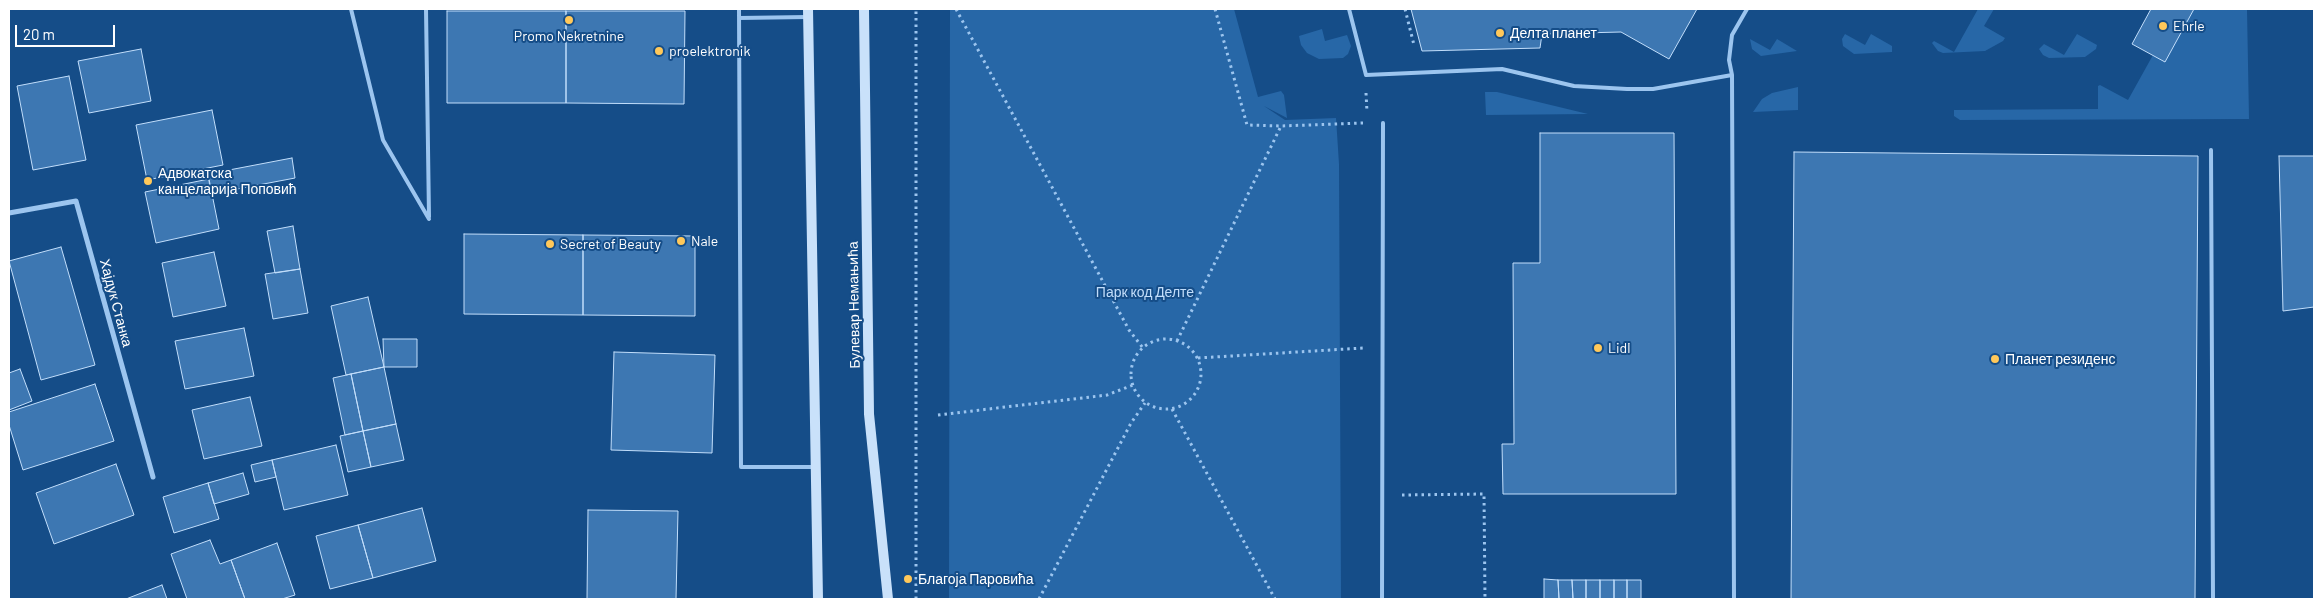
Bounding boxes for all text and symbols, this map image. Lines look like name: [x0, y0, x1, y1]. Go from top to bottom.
marker: Promo Nekretnine: [563, 14, 575, 26]
scale bar: [18, 15, 118, 47]
place label: Ehrle: [2173, 18, 2205, 34]
marker: Ehrle: [2157, 20, 2169, 32]
text: 20 m: [23, 25, 55, 43]
place label: Делта планет: [1510, 25, 1597, 41]
marker: Делта планет: [1494, 27, 1506, 39]
place label: Promo Nekretnine: [514, 28, 624, 44]
place label: proelektronik: [669, 43, 750, 59]
marker: proelektronik: [653, 45, 665, 57]
place label: Адвокатска канцеларија Поповић: [158, 165, 297, 198]
marker: Адвокатска канцеларија Поповић: [142, 175, 154, 187]
place label: Nale: [691, 233, 718, 249]
marker: Nale: [675, 235, 687, 247]
place label: Secret of Beauty: [560, 236, 661, 252]
marker: Secret of Beauty: [544, 238, 556, 250]
street label: Булевар Немањића: [844, 241, 864, 369]
street label: Хајдук Станка: [96, 257, 136, 349]
park label: Парк код Делте: [1096, 284, 1194, 300]
place label: Lidl: [1608, 340, 1630, 356]
marker: Lidl: [1592, 342, 1604, 354]
place label: Планет резиденс: [2005, 351, 2115, 367]
marker: Планет резиденс: [1989, 353, 2001, 365]
place label: Благоја Паровића: [918, 571, 1034, 587]
marker: Благоја Паровића: [902, 573, 914, 585]

